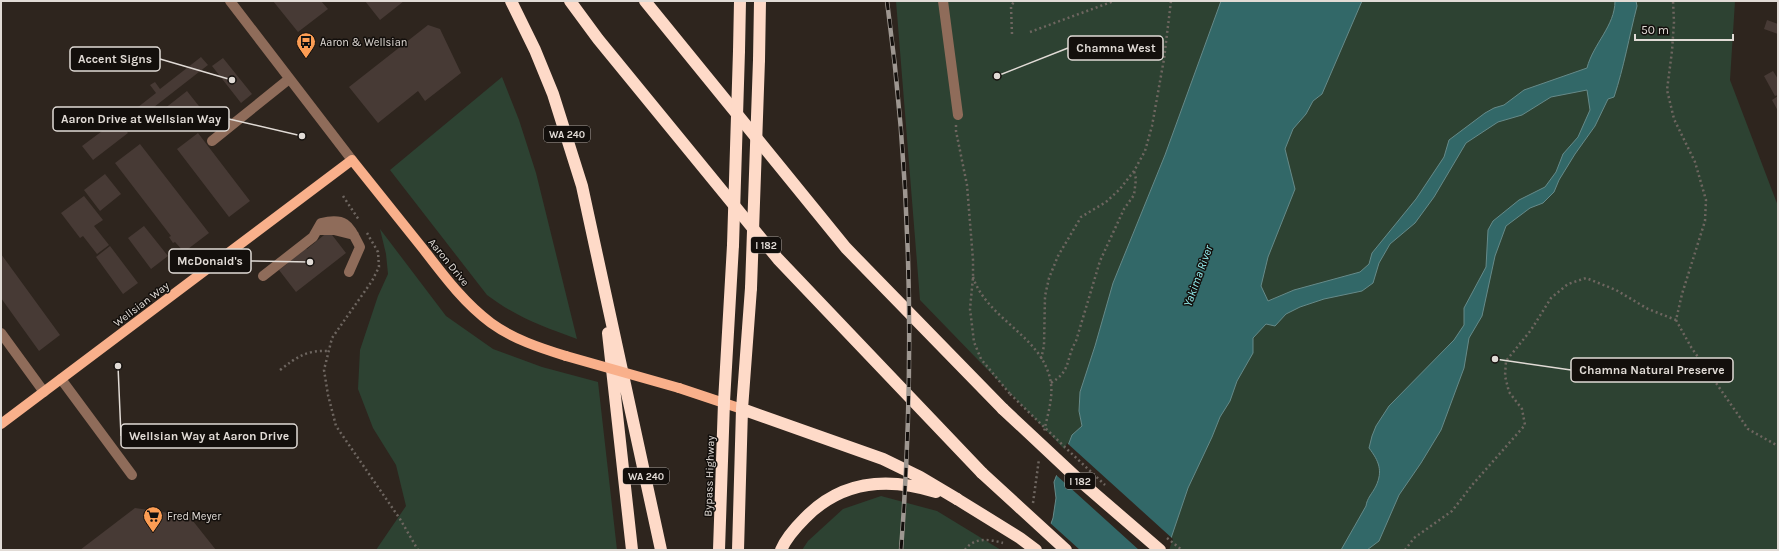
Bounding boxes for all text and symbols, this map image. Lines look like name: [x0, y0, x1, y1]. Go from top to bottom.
scale bar: [1635, 16, 1733, 42]
text: 50 m: [1641, 23, 1669, 37]
bus stop icon: Aaron & Wellsian: [295, 31, 317, 59]
place label: Aaron & Wellsian: [320, 36, 407, 49]
callout: Chamna West: [1068, 36, 1163, 60]
text: Chamna West: [1076, 41, 1156, 55]
callout: Accent Signs: [70, 47, 160, 71]
text: Accent Signs: [78, 52, 152, 66]
callout: Aaron Drive at Wellsian Way: [53, 107, 229, 131]
text: Aaron Drive at Wellsian Way: [61, 112, 221, 126]
road number: WA 240: [544, 126, 590, 142]
street label: Aaron Drive: [426, 236, 472, 289]
road number: I 182: [751, 237, 781, 253]
water label: Yakima River: [1180, 243, 1216, 309]
callout: McDonald's: [169, 249, 251, 273]
text: McDonald's: [177, 254, 243, 268]
street label: Wellsian Way: [111, 279, 172, 330]
callout: Chamna Natural Preserve: [1571, 358, 1733, 382]
text: Chamna Natural Preserve: [1579, 363, 1725, 377]
callout: Wellsian Way at Aaron Drive: [121, 424, 297, 448]
text: Wellsian Way at Aaron Drive: [129, 429, 289, 443]
street label: Bypass Highway: [702, 435, 717, 517]
road number: WA 240: [623, 468, 669, 484]
road number: I 182: [1065, 473, 1095, 489]
supermarket icon: Fred Meyer: [142, 505, 164, 533]
place label: Fred Meyer: [167, 510, 221, 523]

